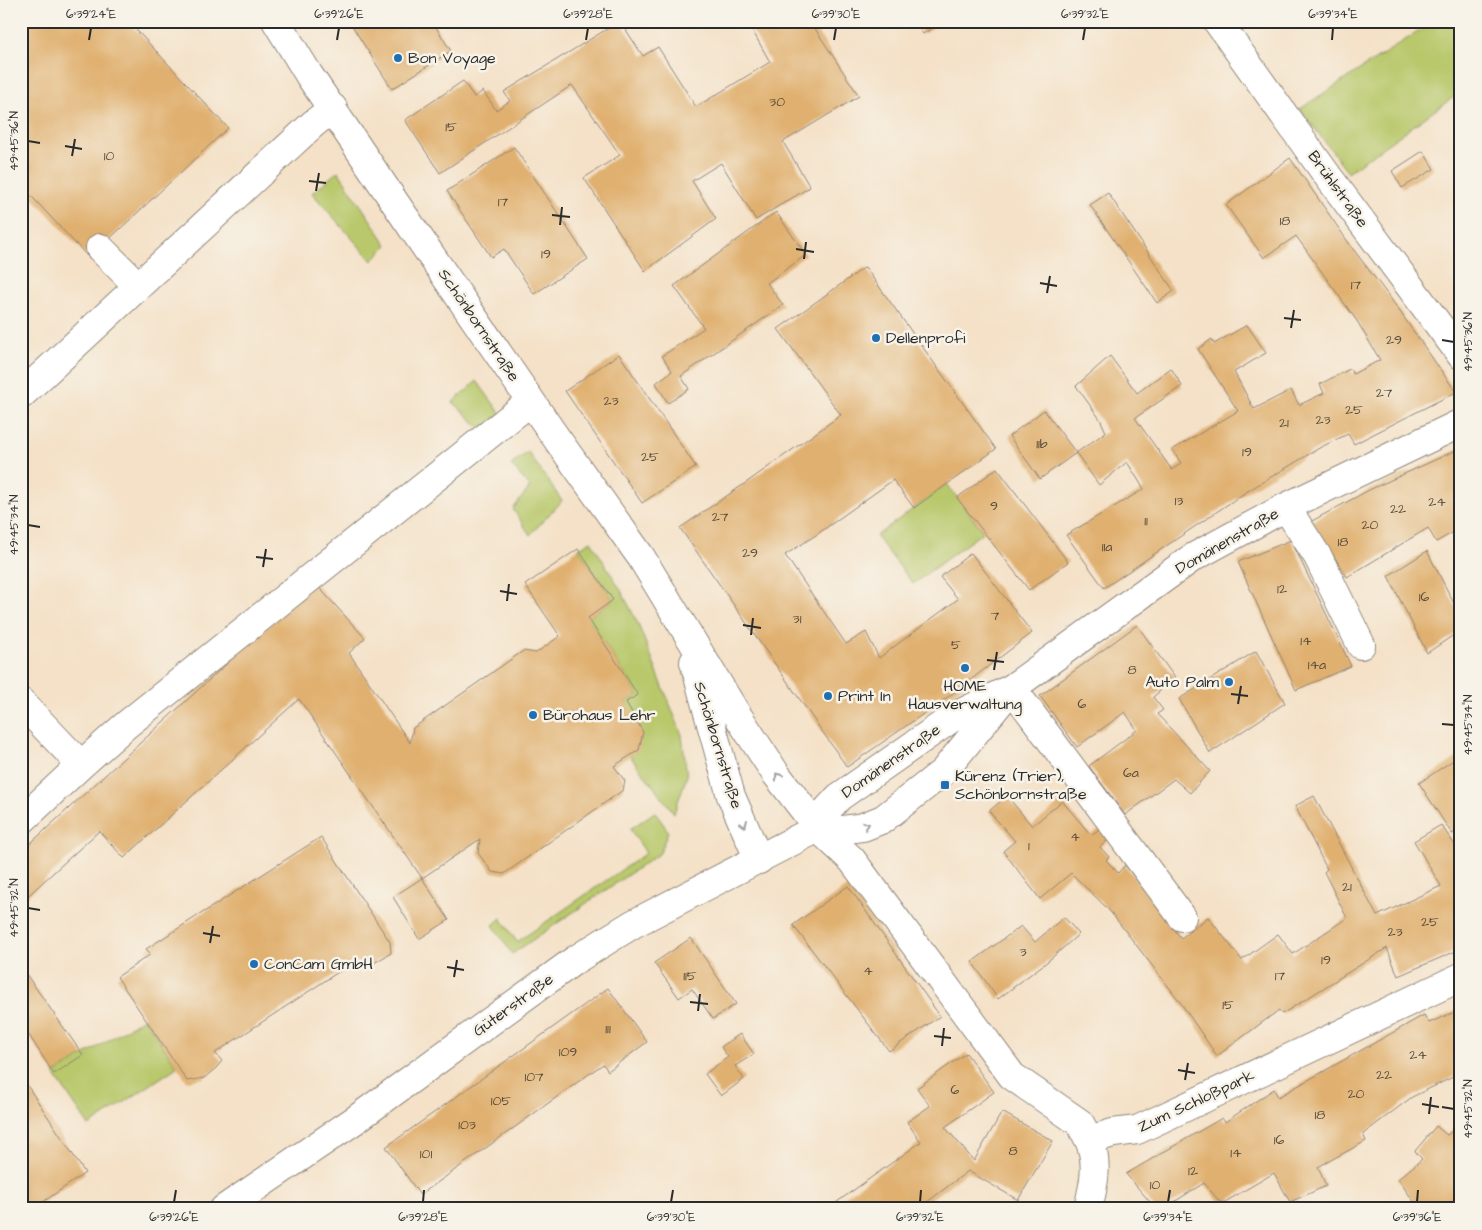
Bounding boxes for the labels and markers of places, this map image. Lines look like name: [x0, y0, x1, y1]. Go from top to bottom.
place label: Bon Voyage: [408, 47, 496, 70]
marker: Bon Voyage: [392, 52, 404, 64]
place label: Dellenprofi: [886, 327, 966, 349]
marker: Dellenprofi: [870, 332, 882, 344]
marker: HOME Hausverwaltung: [959, 662, 971, 674]
place label: Auto Palm: [1145, 671, 1220, 693]
place label: HOME Hausverwaltung: [908, 675, 1022, 716]
marker: Auto Palm: [1223, 676, 1235, 688]
place label: Print In: [838, 685, 891, 707]
marker: Print In: [822, 690, 834, 702]
place label: Bürohaus Lehr: [543, 704, 656, 726]
marker: Bürohaus Lehr: [527, 709, 539, 721]
place label: Kürenz (Trier), Schönbornstraße: [955, 765, 1087, 805]
marker: Kürenz (Trier), Schönbornstraße: [939, 779, 951, 791]
place label: ConCam GmbH: [264, 953, 373, 975]
marker: ConCam GmbH: [248, 958, 260, 970]

